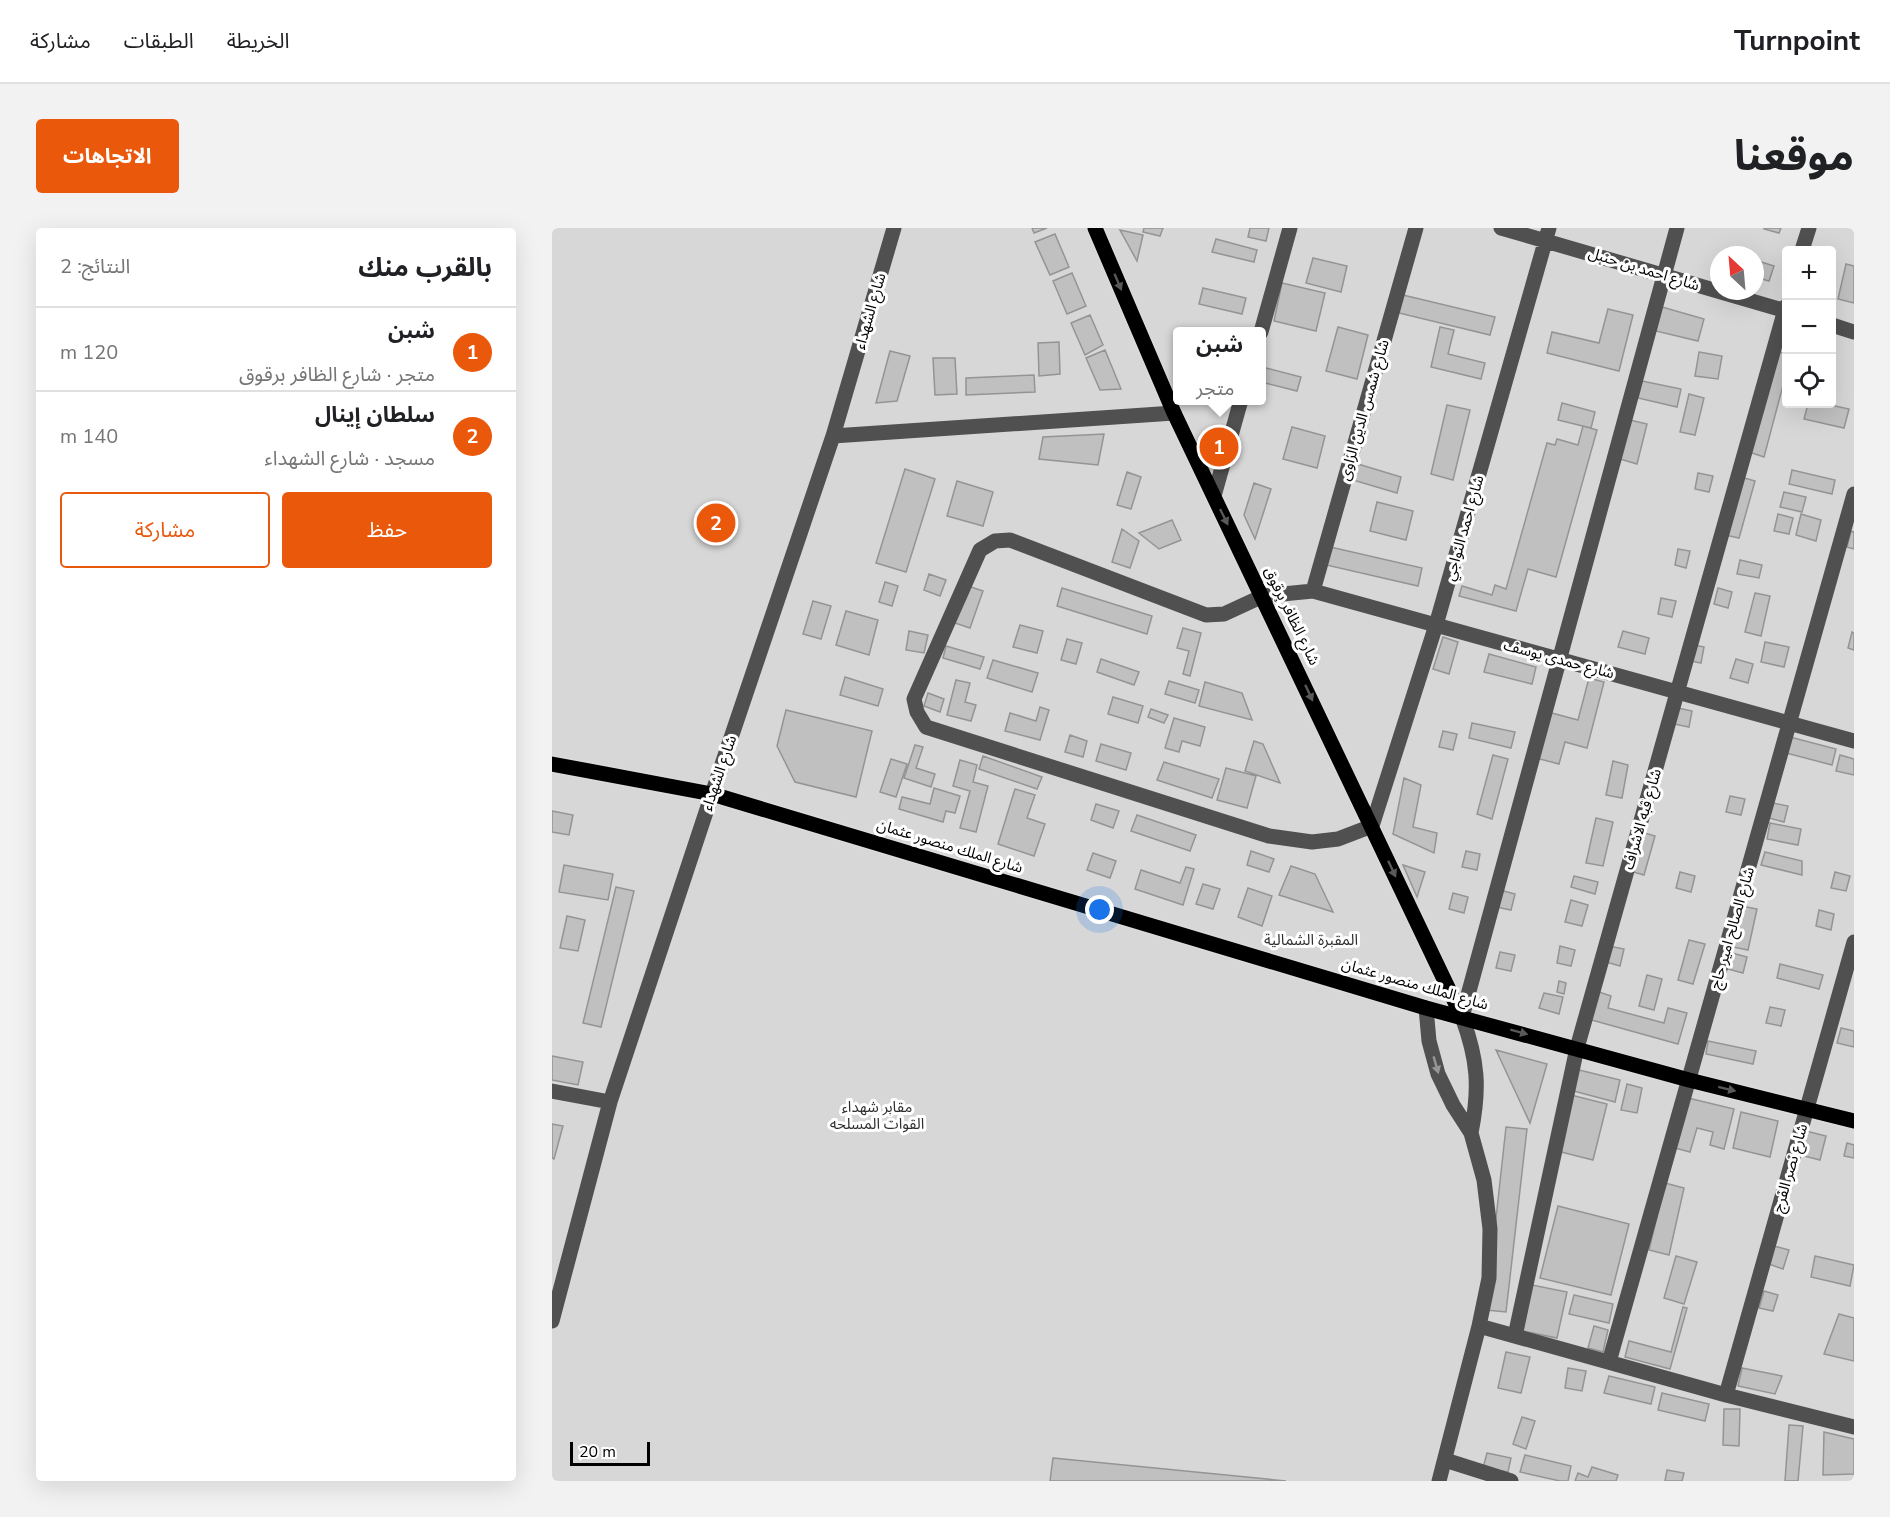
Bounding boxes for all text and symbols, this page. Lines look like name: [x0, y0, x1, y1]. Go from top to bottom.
text: Turnpoint: [1734, 22, 1860, 60]
text: مشاركة: [30, 27, 91, 55]
text: الطبقات: [124, 27, 194, 55]
text: الخريطة: [227, 27, 290, 55]
button: الاتجاهات: [36, 119, 179, 193]
text: موقعنا: [1734, 128, 1854, 185]
street label: شارع احمد بن حنبل: [1586, 243, 1702, 297]
north arrow: [1710, 246, 1764, 300]
map controls: [1782, 246, 1836, 408]
button: +: [1782, 246, 1836, 300]
text: بالقرب منك: [358, 250, 492, 285]
text: النتائج: 2: [60, 253, 130, 280]
street label: شارع الشهداء: [850, 270, 892, 352]
one-way arrow: [1113, 273, 1123, 291]
button: −: [1782, 300, 1836, 354]
text: شبن: [388, 316, 435, 346]
popup: [1173, 327, 1266, 405]
text: شبن: [1196, 330, 1243, 360]
street label: شارع شمس الدين الزاوى: [1334, 337, 1396, 483]
text: 120 m: [60, 339, 118, 366]
text: 1: [467, 339, 479, 366]
button: locate: [1782, 354, 1836, 408]
text: متجر · شارع الظافر برقوق: [239, 361, 435, 388]
text: متجر: [1196, 375, 1235, 402]
text: سلطان إينال: [315, 400, 435, 430]
text: 140 m: [60, 423, 118, 450]
text: 2: [467, 423, 479, 450]
pin: 1: [1200, 424, 1238, 470]
text: مسجد · شارع الشهداء: [264, 445, 435, 472]
street label: شارع احمد النواجي: [1439, 473, 1491, 584]
button: مشاركة: [60, 492, 270, 568]
button: حفظ: [282, 492, 492, 568]
pin: 2: [696, 500, 736, 546]
one-way arrow: [1220, 508, 1229, 525]
street label: شارع الظافر برقوق: [1258, 564, 1325, 670]
street label: شارع حمدى يوسف: [1501, 635, 1617, 685]
one-way arrow: [1304, 684, 1313, 701]
street label: شارع الشهداء: [697, 732, 743, 814]
street label: شارع قبه الاشراف: [1618, 766, 1668, 872]
street label: شارع الملك منصور عثمان: [874, 814, 1026, 880]
one-way arrow: [1388, 860, 1397, 877]
street label: شارع الصالح امير حاج: [1705, 864, 1761, 992]
your location: [1085, 895, 1114, 924]
park label: المقبرة الشمالية: [1264, 930, 1358, 950]
street label: شارع الملك منصور عثمان: [1339, 953, 1491, 1016]
one-way arrow: [1510, 1028, 1528, 1037]
one-way arrow: [1432, 1056, 1441, 1074]
one-way arrow: [1718, 1085, 1736, 1095]
park label: مقابر شهداء القوات المسلحه: [830, 1097, 924, 1134]
street label: شارع نصر الفرج: [1768, 1121, 1814, 1215]
scale bar: [570, 1439, 650, 1466]
text: 20 m: [579, 1441, 616, 1463]

